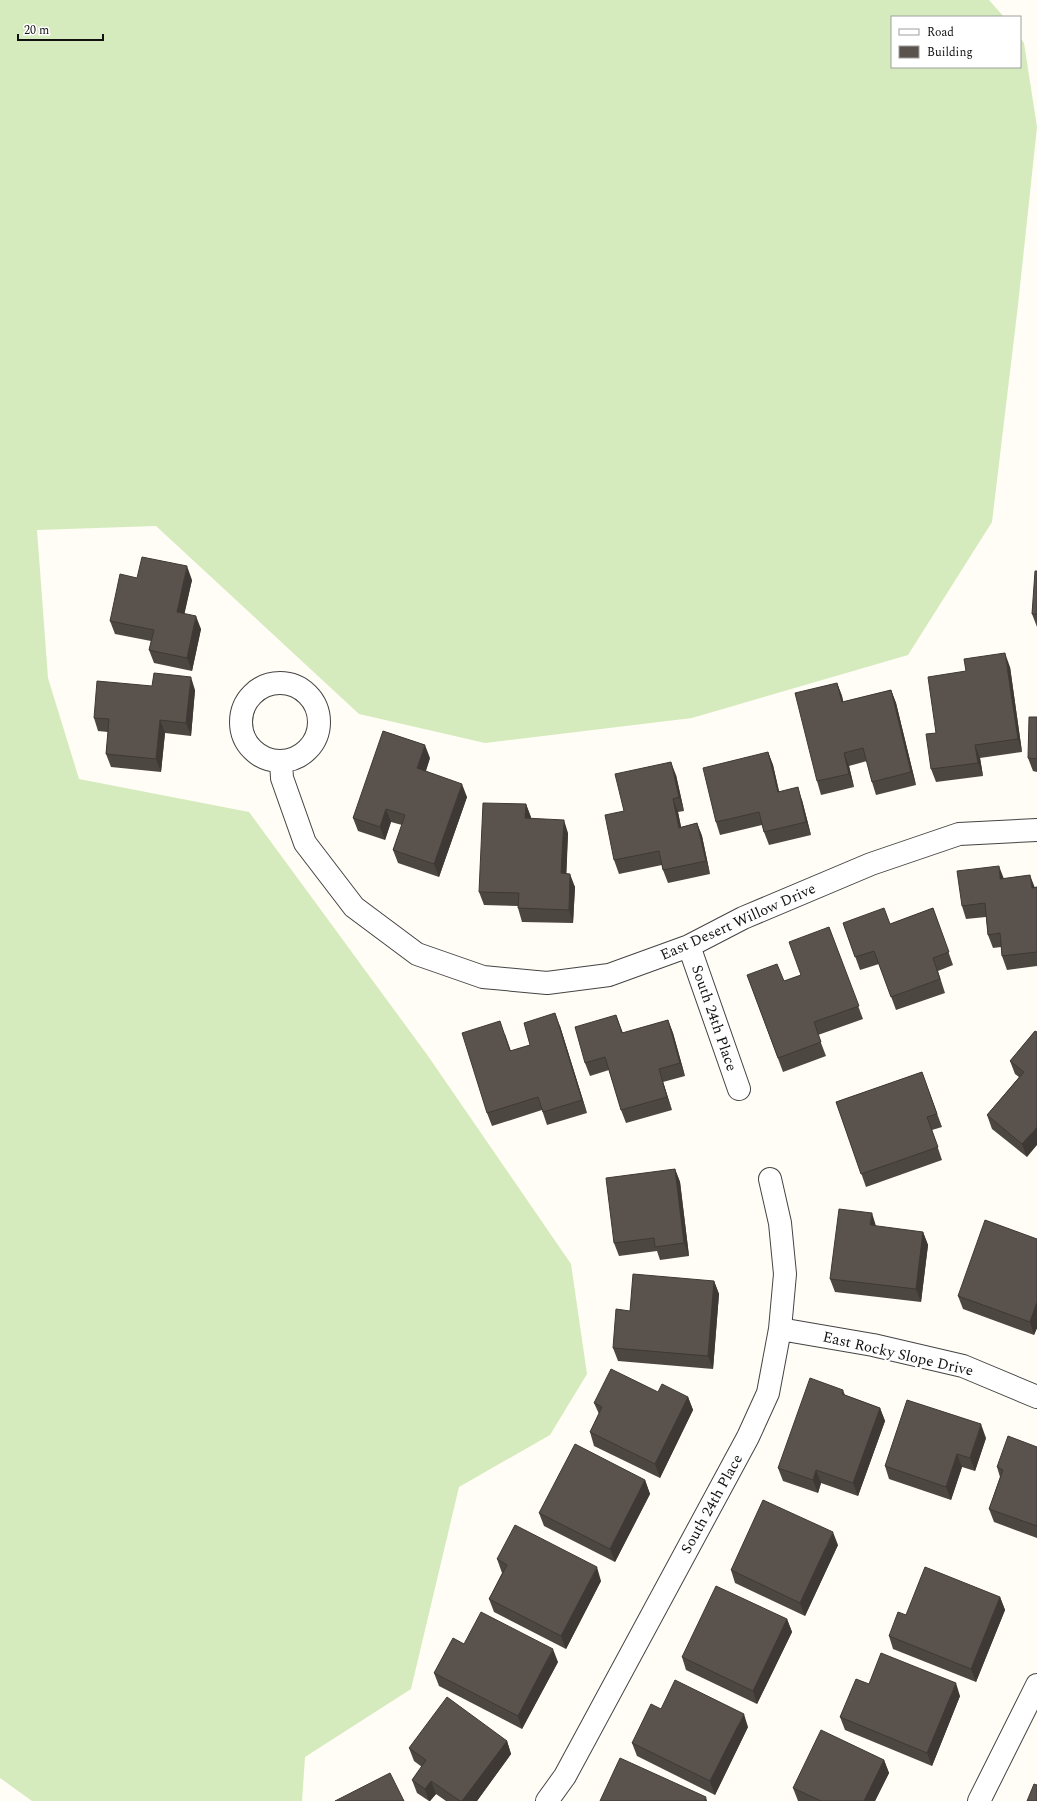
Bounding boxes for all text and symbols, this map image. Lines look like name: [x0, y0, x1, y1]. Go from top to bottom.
scale bar: [18, 16, 103, 42]
legend: [891, 16, 1021, 68]
text: 20 m: [24, 21, 49, 40]
text: Road: [927, 23, 954, 42]
text: Building: [927, 43, 973, 62]
street label: East Desert Willow Drive: [657, 877, 819, 967]
street label: South 24th Place: [685, 962, 743, 1074]
street label: East Rocky Slope Drive: [820, 1325, 976, 1383]
street label: South 24th Place: [675, 1450, 749, 1558]

